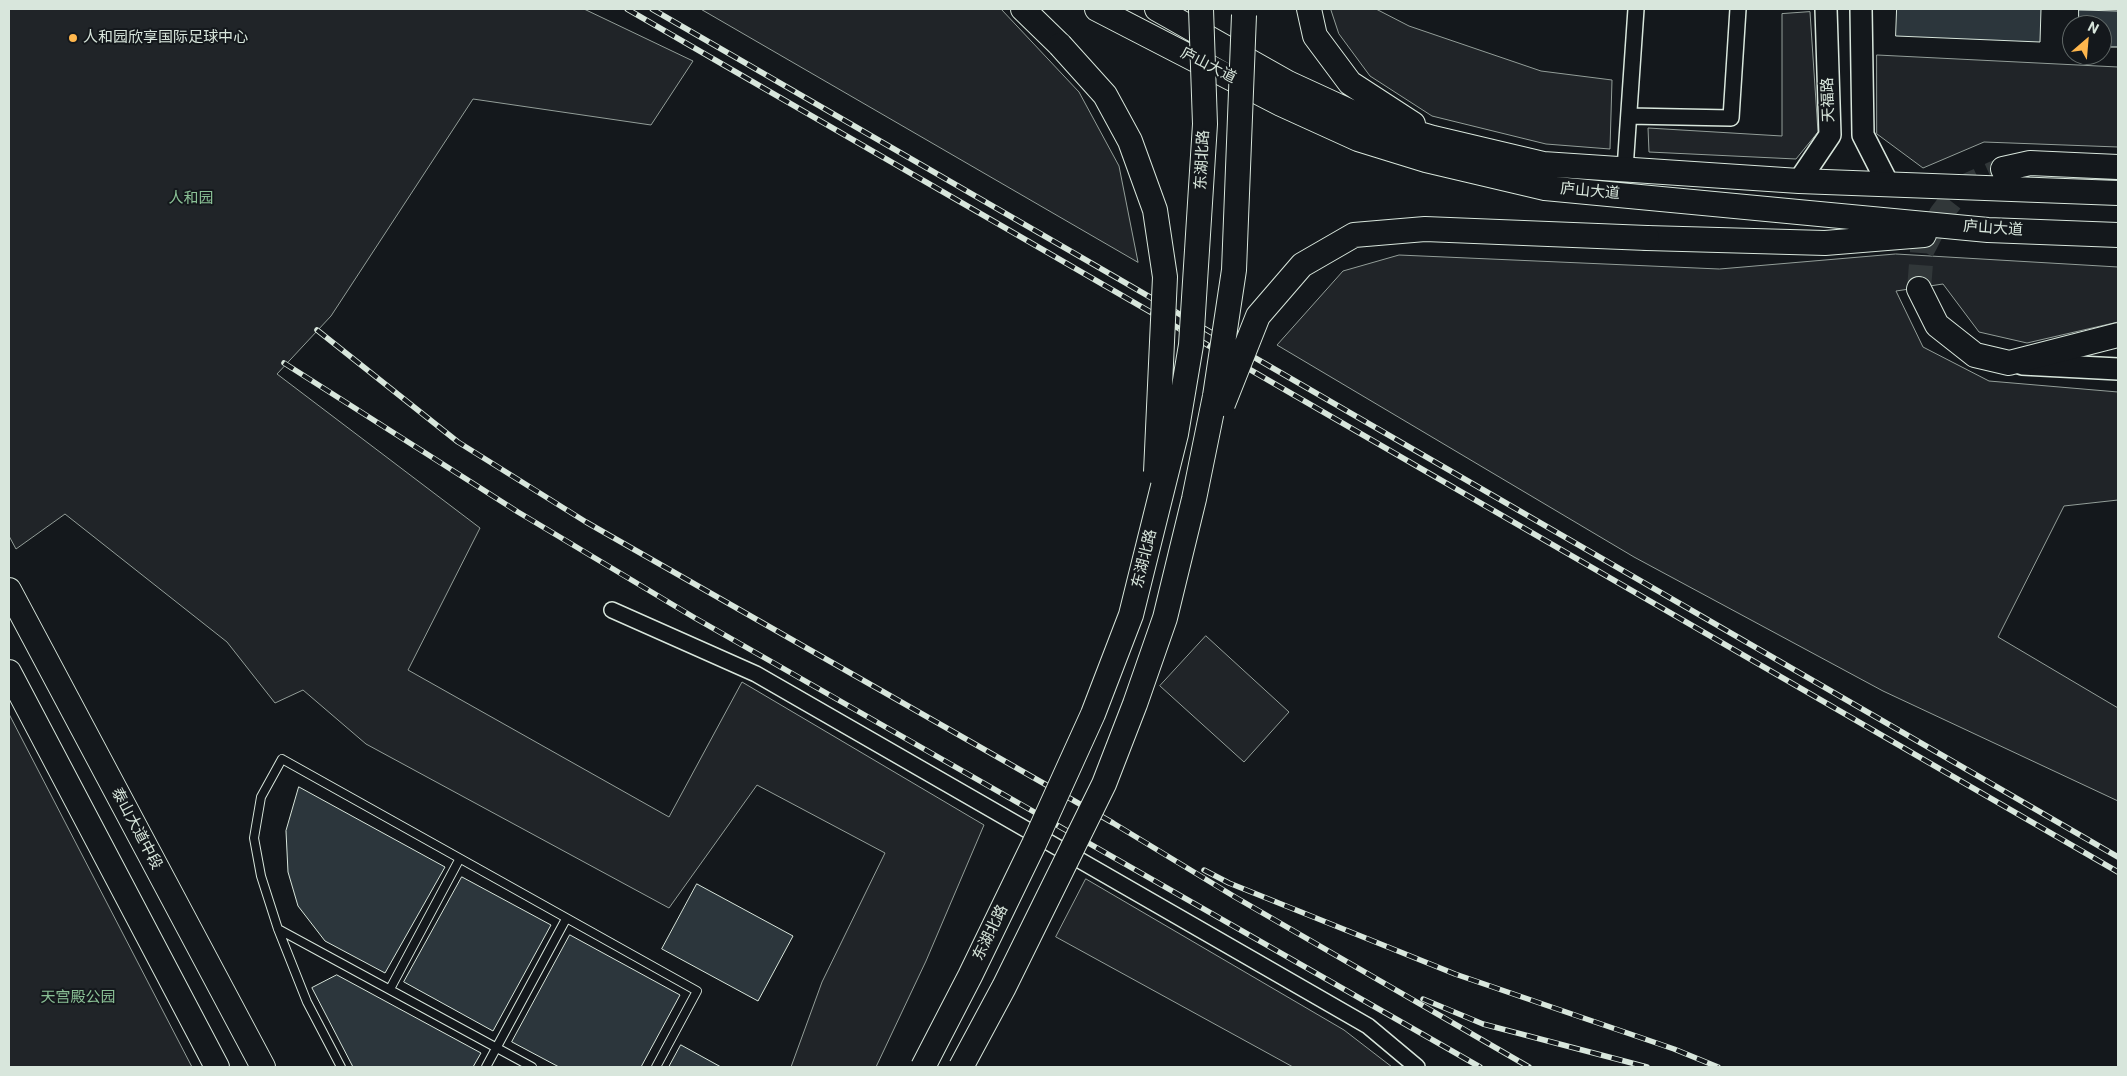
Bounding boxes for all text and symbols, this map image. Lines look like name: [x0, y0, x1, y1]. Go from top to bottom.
north arrow: [2062, 15, 2112, 65]
text: N: [2085, 18, 2101, 37]
place label: 人和园欣享国际足球中心: [83, 29, 248, 47]
marker: 人和园欣享国际足球中心: [67, 32, 79, 44]
street label: 庐山大道: [1177, 44, 1239, 88]
street label: 天福路: [1819, 77, 1839, 123]
street label: 东湖北路: [1192, 130, 1214, 190]
street label: 庐山大道: [1559, 180, 1621, 204]
park label: 人和园: [169, 190, 213, 208]
street label: 庐山大道: [1962, 218, 2024, 240]
street label: 东湖北路: [1129, 528, 1161, 590]
street label: 泰山大道中段: [107, 785, 165, 873]
street label: 东湖北路: [970, 902, 1012, 964]
park label: 天宫殿公园: [41, 989, 115, 1007]

